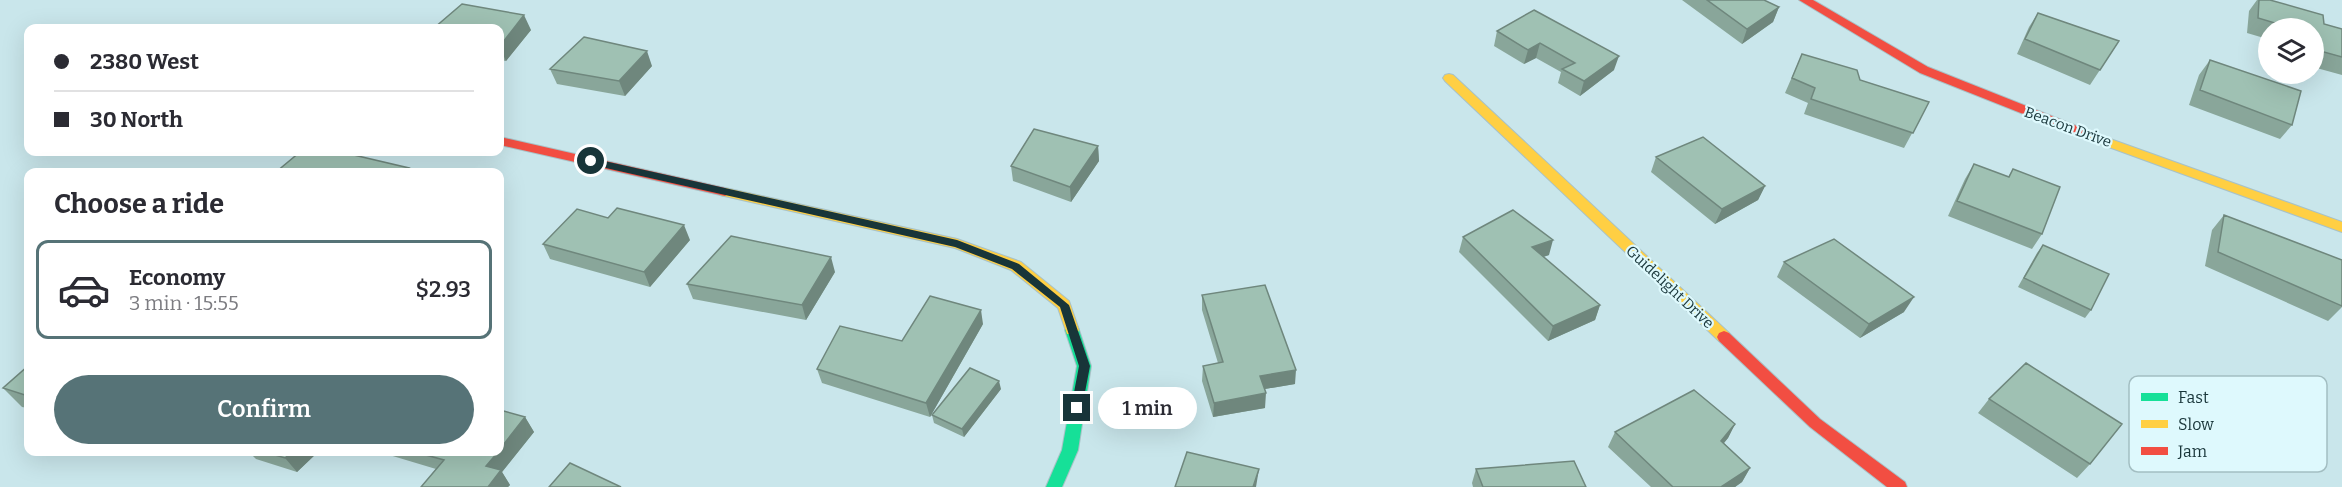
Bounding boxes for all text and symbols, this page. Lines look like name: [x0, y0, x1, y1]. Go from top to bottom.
map controls: [2258, 18, 2324, 84]
button: layers: [2258, 18, 2324, 84]
text: 2380 West: [90, 48, 199, 75]
street label: Beacon Drive: [2022, 103, 2114, 151]
text: 30 North: [90, 106, 183, 133]
route start: [577, 147, 604, 174]
text: Choose a ride: [54, 188, 224, 220]
street label: Guidelight Drive: [1622, 242, 1718, 332]
icon: car: [57, 263, 111, 317]
text: Economy: [129, 264, 225, 291]
text: $2.93: [416, 276, 471, 303]
text: 3 min · 15:55: [129, 291, 239, 315]
button: Confirm: [54, 375, 474, 444]
legend: [2129, 376, 2327, 472]
callout: 1 min: [1098, 387, 1197, 429]
text: Fast: [2178, 388, 2209, 407]
route end: [1063, 394, 1090, 421]
text: 1 min: [1122, 396, 1173, 420]
text: Slow: [2178, 415, 2214, 434]
text: Jam: [2177, 442, 2207, 461]

